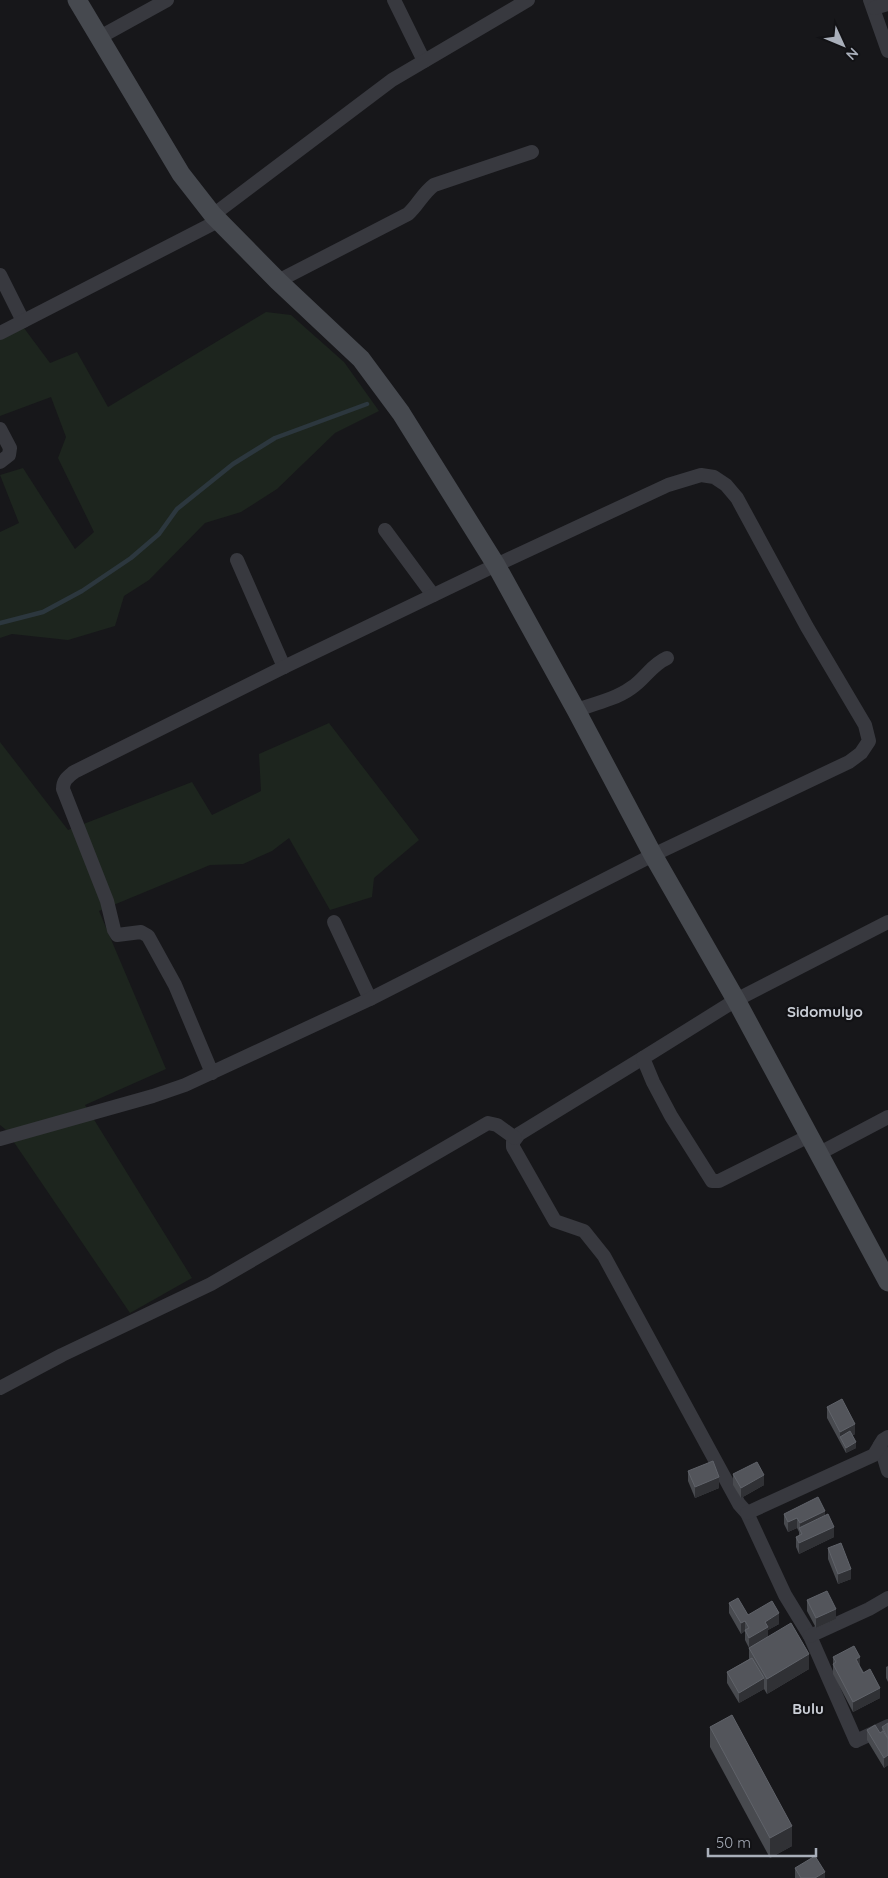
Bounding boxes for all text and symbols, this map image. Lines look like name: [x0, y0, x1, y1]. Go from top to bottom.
north arrow: [818, 20, 868, 70]
text: N: [842, 44, 862, 64]
district label: Sidomulyo: [787, 1002, 863, 1021]
district label: Bulu: [792, 1699, 824, 1718]
scale bar: [708, 1826, 816, 1858]
text: 50 m: [716, 1833, 751, 1852]

